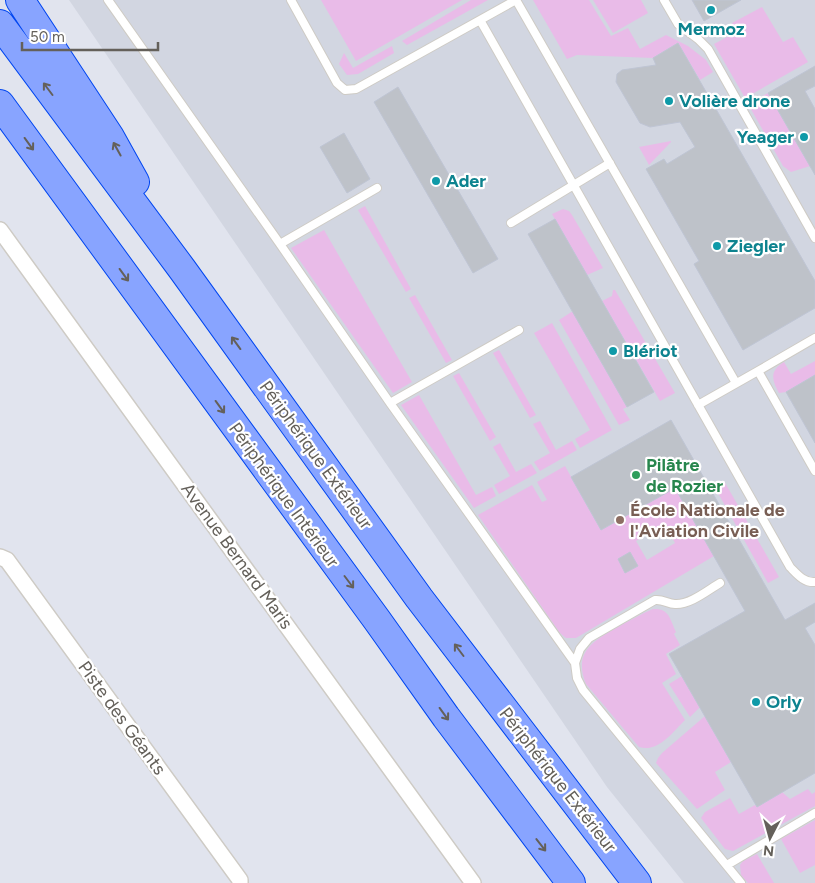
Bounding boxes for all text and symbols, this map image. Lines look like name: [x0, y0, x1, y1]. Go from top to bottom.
marker: Mermoz: [705, 4, 717, 16]
place label: Mermoz: [678, 18, 745, 40]
scale bar: [22, 20, 159, 52]
text: 50 m: [30, 28, 65, 46]
one-way arrow: [43, 83, 54, 96]
place label: Volière drone: [679, 90, 790, 112]
marker: Volière drone: [663, 95, 675, 107]
place label: Yeager: [737, 126, 794, 148]
marker: Yeager: [798, 131, 810, 143]
one-way arrow: [24, 137, 34, 151]
one-way arrow: [112, 142, 121, 157]
place label: Ader: [446, 170, 486, 192]
marker: Ader: [430, 175, 442, 187]
place label: Ziegler: [727, 235, 785, 257]
marker: Ziegler: [711, 240, 723, 252]
one-way arrow: [119, 268, 129, 282]
one-way arrow: [231, 336, 241, 350]
place label: Blériot: [623, 340, 678, 362]
marker: Blériot: [607, 345, 619, 357]
street label: Périphérique Extérieur: [255, 377, 377, 533]
one-way arrow: [215, 400, 225, 414]
street label: Périphérique Intérieur: [224, 418, 344, 572]
place label: Pilâtre de Rozier: [646, 454, 723, 497]
marker: Pilâtre de Rozier: [630, 469, 642, 481]
street label: Avenue Bernard Maris: [176, 479, 298, 633]
place label: École Nationale de l'Aviation Civile: [630, 499, 785, 542]
marker: École Nationale de l'Aviation Civile: [614, 514, 626, 526]
one-way arrow: [344, 575, 354, 589]
one-way arrow: [453, 644, 464, 657]
street label: Piste des Géants: [73, 657, 171, 779]
place label: Orly: [766, 691, 802, 713]
marker: Orly: [750, 696, 762, 708]
street label: Périphérique Extérieur: [495, 703, 621, 857]
one-way arrow: [439, 707, 449, 721]
north arrow: [745, 813, 795, 863]
one-way arrow: [535, 838, 546, 851]
text: N: [762, 841, 775, 859]

